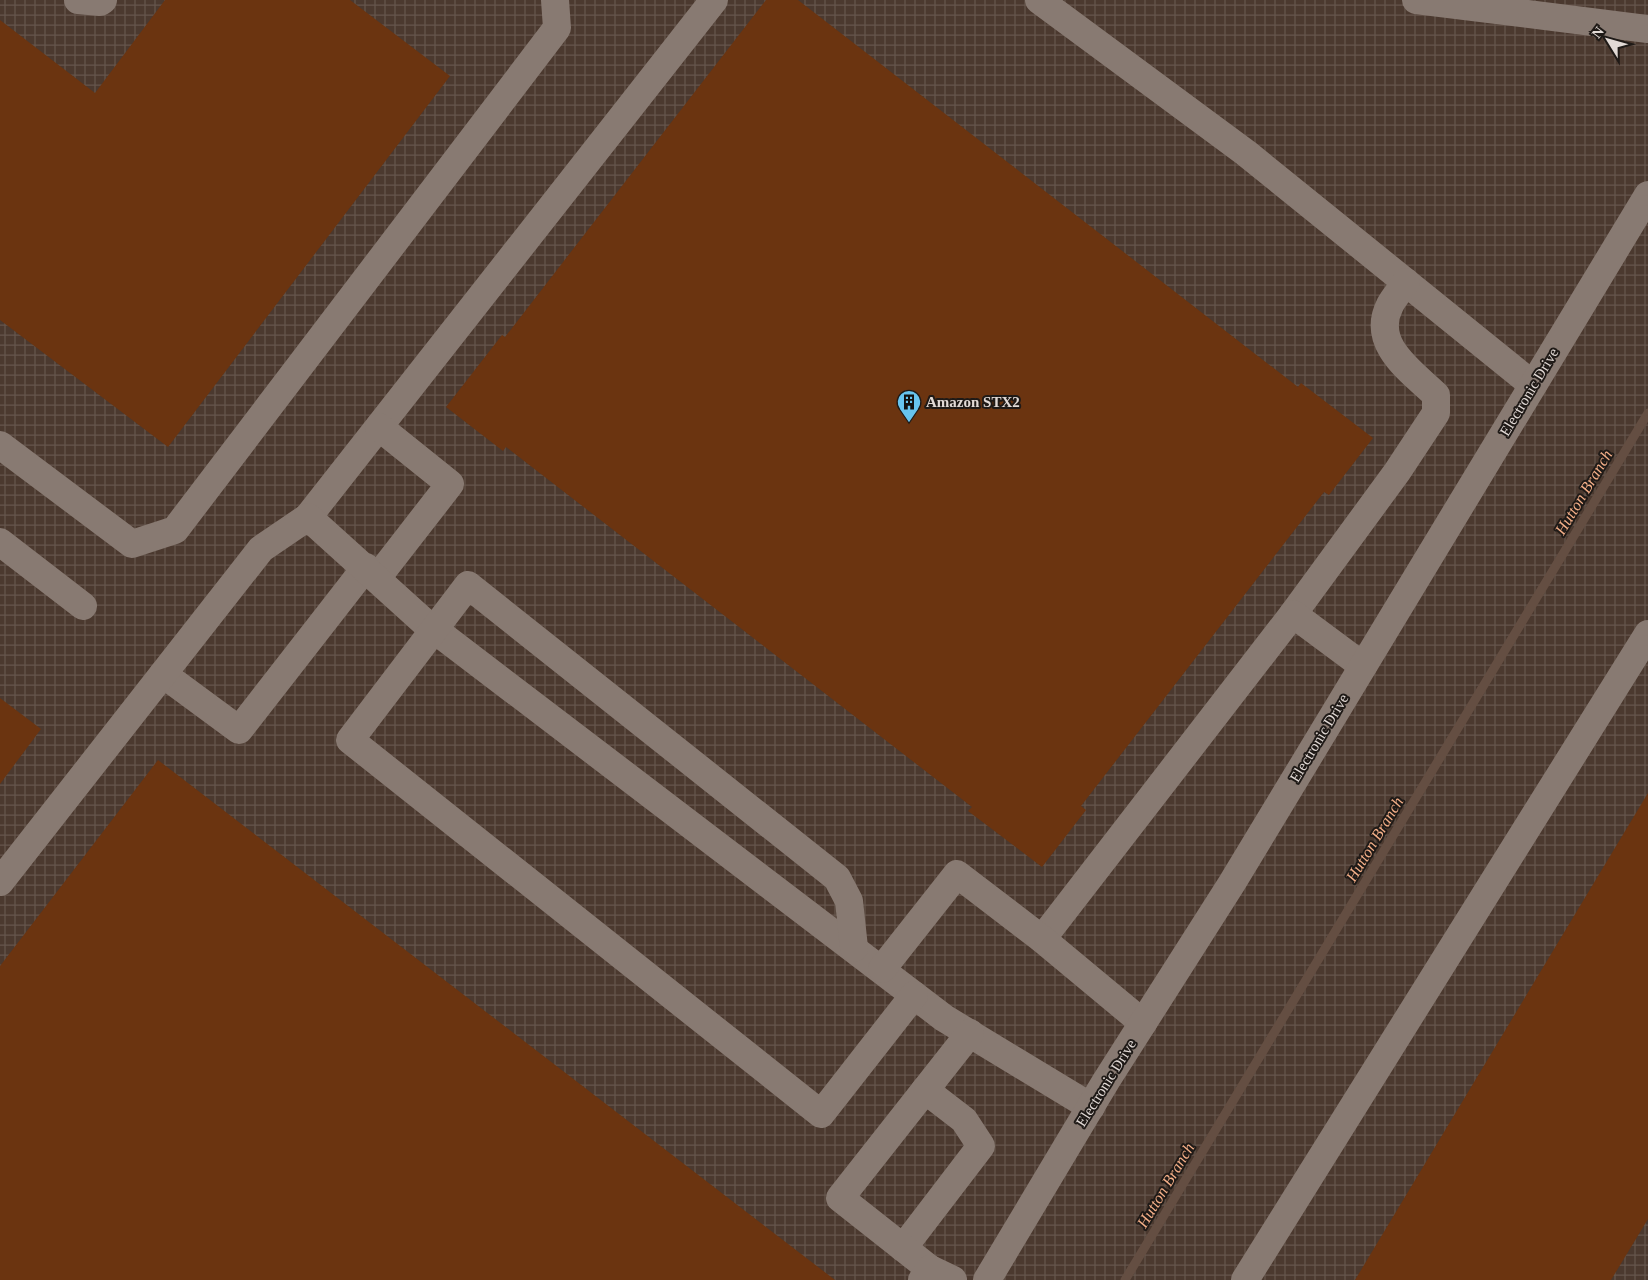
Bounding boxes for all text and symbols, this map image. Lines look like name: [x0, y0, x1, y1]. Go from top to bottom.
north arrow: [1583, 15, 1633, 65]
text: N: [1589, 24, 1607, 41]
street label: Electronic Drive: [1497, 345, 1562, 439]
building icon: Amazon STX2: [896, 389, 922, 423]
place label: Amazon STX2: [926, 394, 1020, 410]
water label: Hutton Branch: [1551, 447, 1615, 538]
street label: Electronic Drive: [1287, 691, 1352, 785]
water label: Hutton Branch: [1342, 794, 1406, 885]
street label: Electronic Drive: [1073, 1036, 1139, 1129]
water label: Hutton Branch: [1133, 1140, 1197, 1231]

